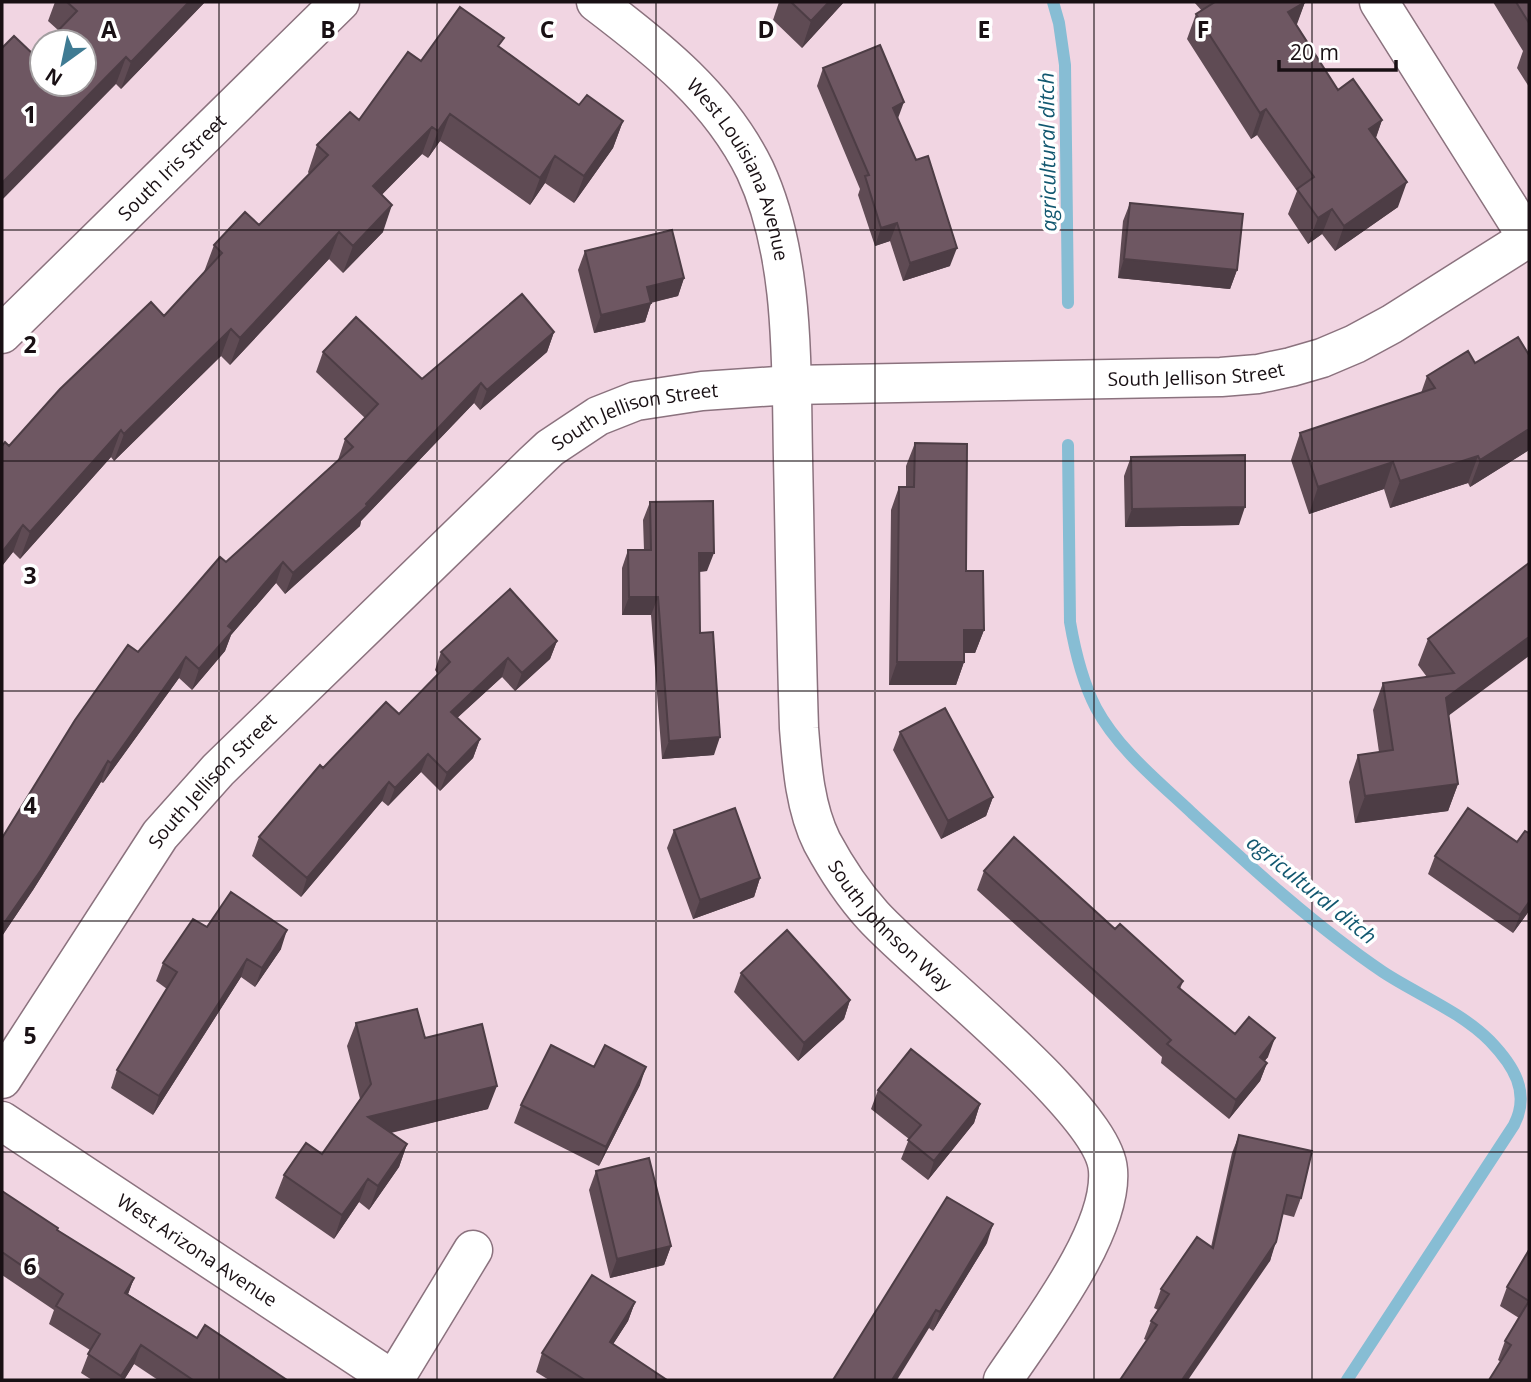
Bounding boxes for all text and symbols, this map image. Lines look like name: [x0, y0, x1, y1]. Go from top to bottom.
text: A: [101, 13, 117, 45]
text: B: [320, 13, 336, 45]
text: C: [540, 13, 554, 45]
text: D: [757, 13, 775, 45]
text: E: [978, 13, 990, 45]
text: F: [1197, 13, 1209, 45]
north arrow: [28, 28, 98, 98]
scale bar: [1279, 28, 1396, 72]
text: 20 m: [1290, 38, 1339, 66]
text: N: [40, 62, 67, 92]
water label: agricultural ditch: [1032, 72, 1062, 232]
street label: West Louisiana Avenue: [681, 73, 795, 263]
text: 1: [23, 98, 37, 130]
street label: South Iris Street: [112, 108, 232, 226]
text: 2: [23, 328, 37, 360]
street label: South Jellison Street: [1107, 356, 1287, 392]
street label: South Jellison Street: [546, 377, 719, 457]
text: 3: [23, 559, 37, 591]
street label: South Jellison Street: [142, 707, 282, 853]
text: 4: [23, 789, 37, 821]
water label: agricultural ditch: [1241, 828, 1383, 950]
street label: South Johnson Way: [822, 855, 958, 997]
text: 5: [23, 1019, 37, 1051]
street label: West Arizona Avenue: [112, 1188, 282, 1313]
text: 6: [23, 1250, 37, 1282]

